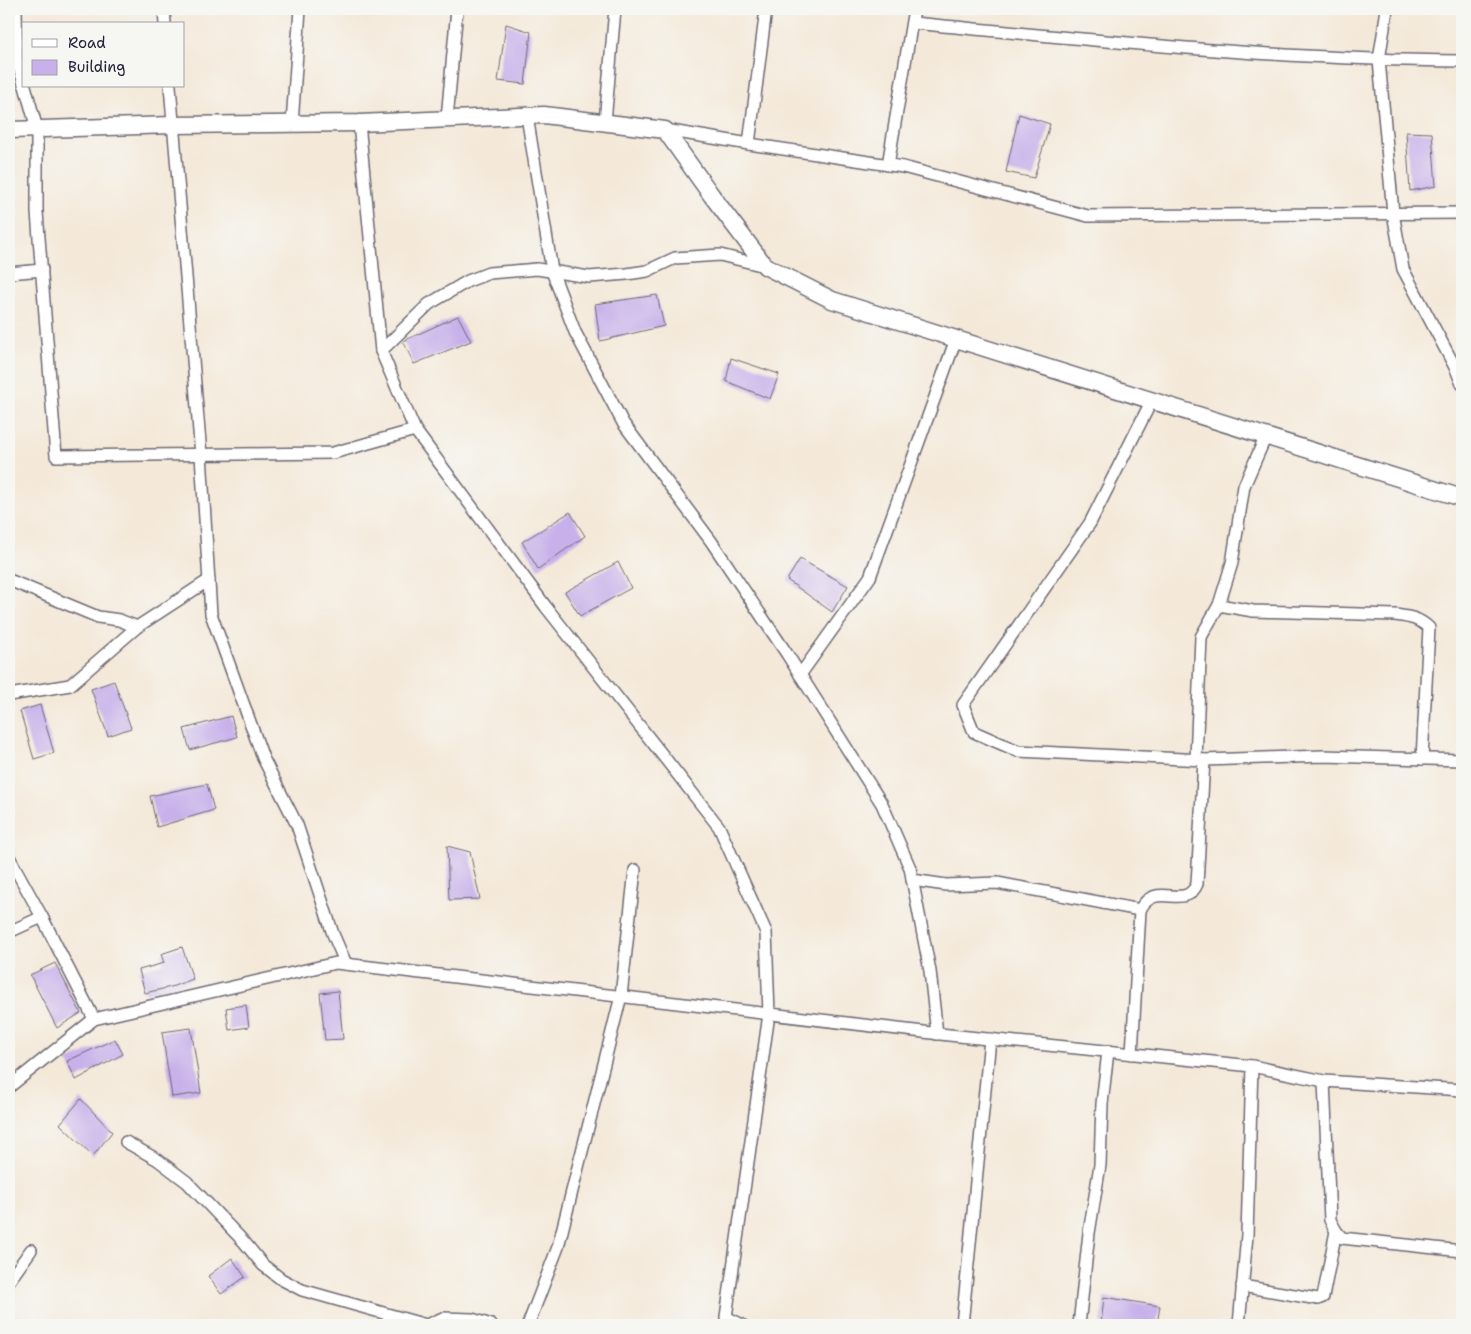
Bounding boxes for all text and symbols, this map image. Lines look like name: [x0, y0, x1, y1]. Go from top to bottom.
legend: [22, 22, 185, 88]
text: Road: [68, 33, 106, 53]
text: Building: [68, 57, 125, 77]

